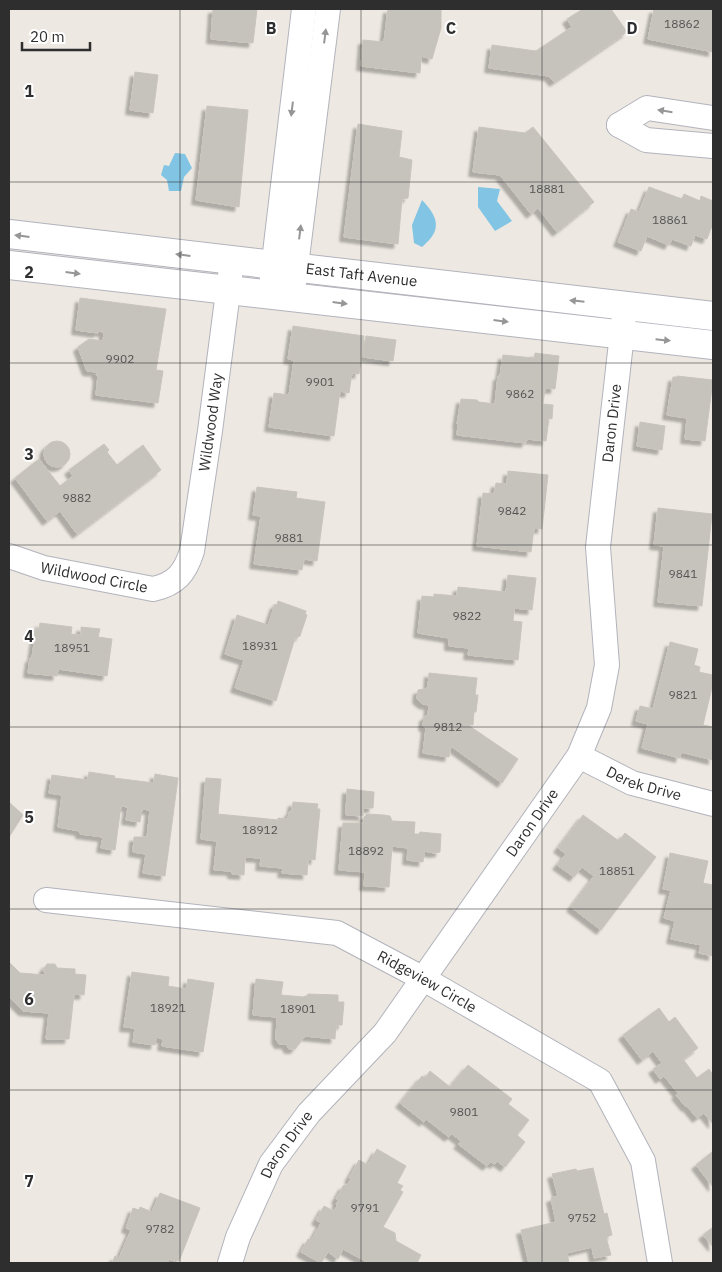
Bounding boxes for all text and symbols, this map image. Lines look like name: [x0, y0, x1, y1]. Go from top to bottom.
house number: 18862: [664, 16, 700, 31]
text: B: [266, 18, 277, 38]
text: C: [446, 18, 456, 38]
text: D: [626, 18, 638, 38]
scale bar: [22, 20, 90, 52]
text: 20 m: [30, 27, 65, 46]
one-way arrow: [321, 28, 329, 44]
text: 1: [24, 81, 34, 101]
one-way arrow: [288, 102, 296, 118]
one-way arrow: [657, 106, 673, 114]
house number: 18881: [529, 181, 565, 196]
house number: 18861: [652, 212, 688, 227]
one-way arrow: [296, 224, 304, 240]
one-way arrow: [14, 232, 30, 240]
one-way arrow: [175, 251, 191, 259]
street label: East Taft Avenue: [305, 259, 418, 291]
text: 2: [24, 262, 34, 282]
one-way arrow: [65, 269, 81, 277]
one-way arrow: [569, 297, 585, 305]
one-way arrow: [332, 299, 348, 307]
one-way arrow: [494, 317, 510, 325]
one-way arrow: [655, 336, 671, 344]
house number: 9902: [106, 351, 134, 366]
street label: Wildwood Way: [194, 371, 226, 473]
house number: 9901: [306, 374, 334, 389]
street label: Daron Drive: [598, 383, 625, 464]
house number: 9862: [506, 386, 534, 401]
text: 3: [24, 444, 34, 464]
house number: 9882: [63, 490, 91, 505]
house number: 9842: [498, 503, 526, 518]
house number: 9881: [275, 530, 303, 545]
street label: Wildwood Circle: [39, 558, 149, 597]
house number: 9841: [669, 566, 697, 581]
house number: 9822: [453, 608, 481, 623]
text: 4: [24, 626, 34, 646]
house number: 18931: [242, 638, 278, 653]
house number: 18951: [54, 640, 90, 655]
house number: 9821: [669, 687, 697, 702]
house number: 9812: [434, 719, 462, 734]
street label: Derek Drive: [603, 762, 684, 804]
street label: Daron Drive: [501, 785, 562, 860]
text: 5: [24, 807, 34, 827]
house number: 18912: [242, 822, 278, 837]
house number: 18892: [348, 843, 384, 858]
house number: 18851: [599, 863, 635, 878]
street label: Ridgeview Circle: [374, 946, 480, 1017]
text: 6: [24, 989, 34, 1009]
house number: 18921: [150, 1000, 186, 1015]
house number: 18901: [280, 1001, 316, 1016]
house number: 9801: [450, 1104, 478, 1119]
street label: Daron Drive: [256, 1107, 317, 1181]
text: 7: [24, 1171, 34, 1191]
house number: 9791: [351, 1200, 379, 1215]
house number: 9752: [568, 1210, 596, 1225]
house number: 9782: [146, 1221, 174, 1236]

